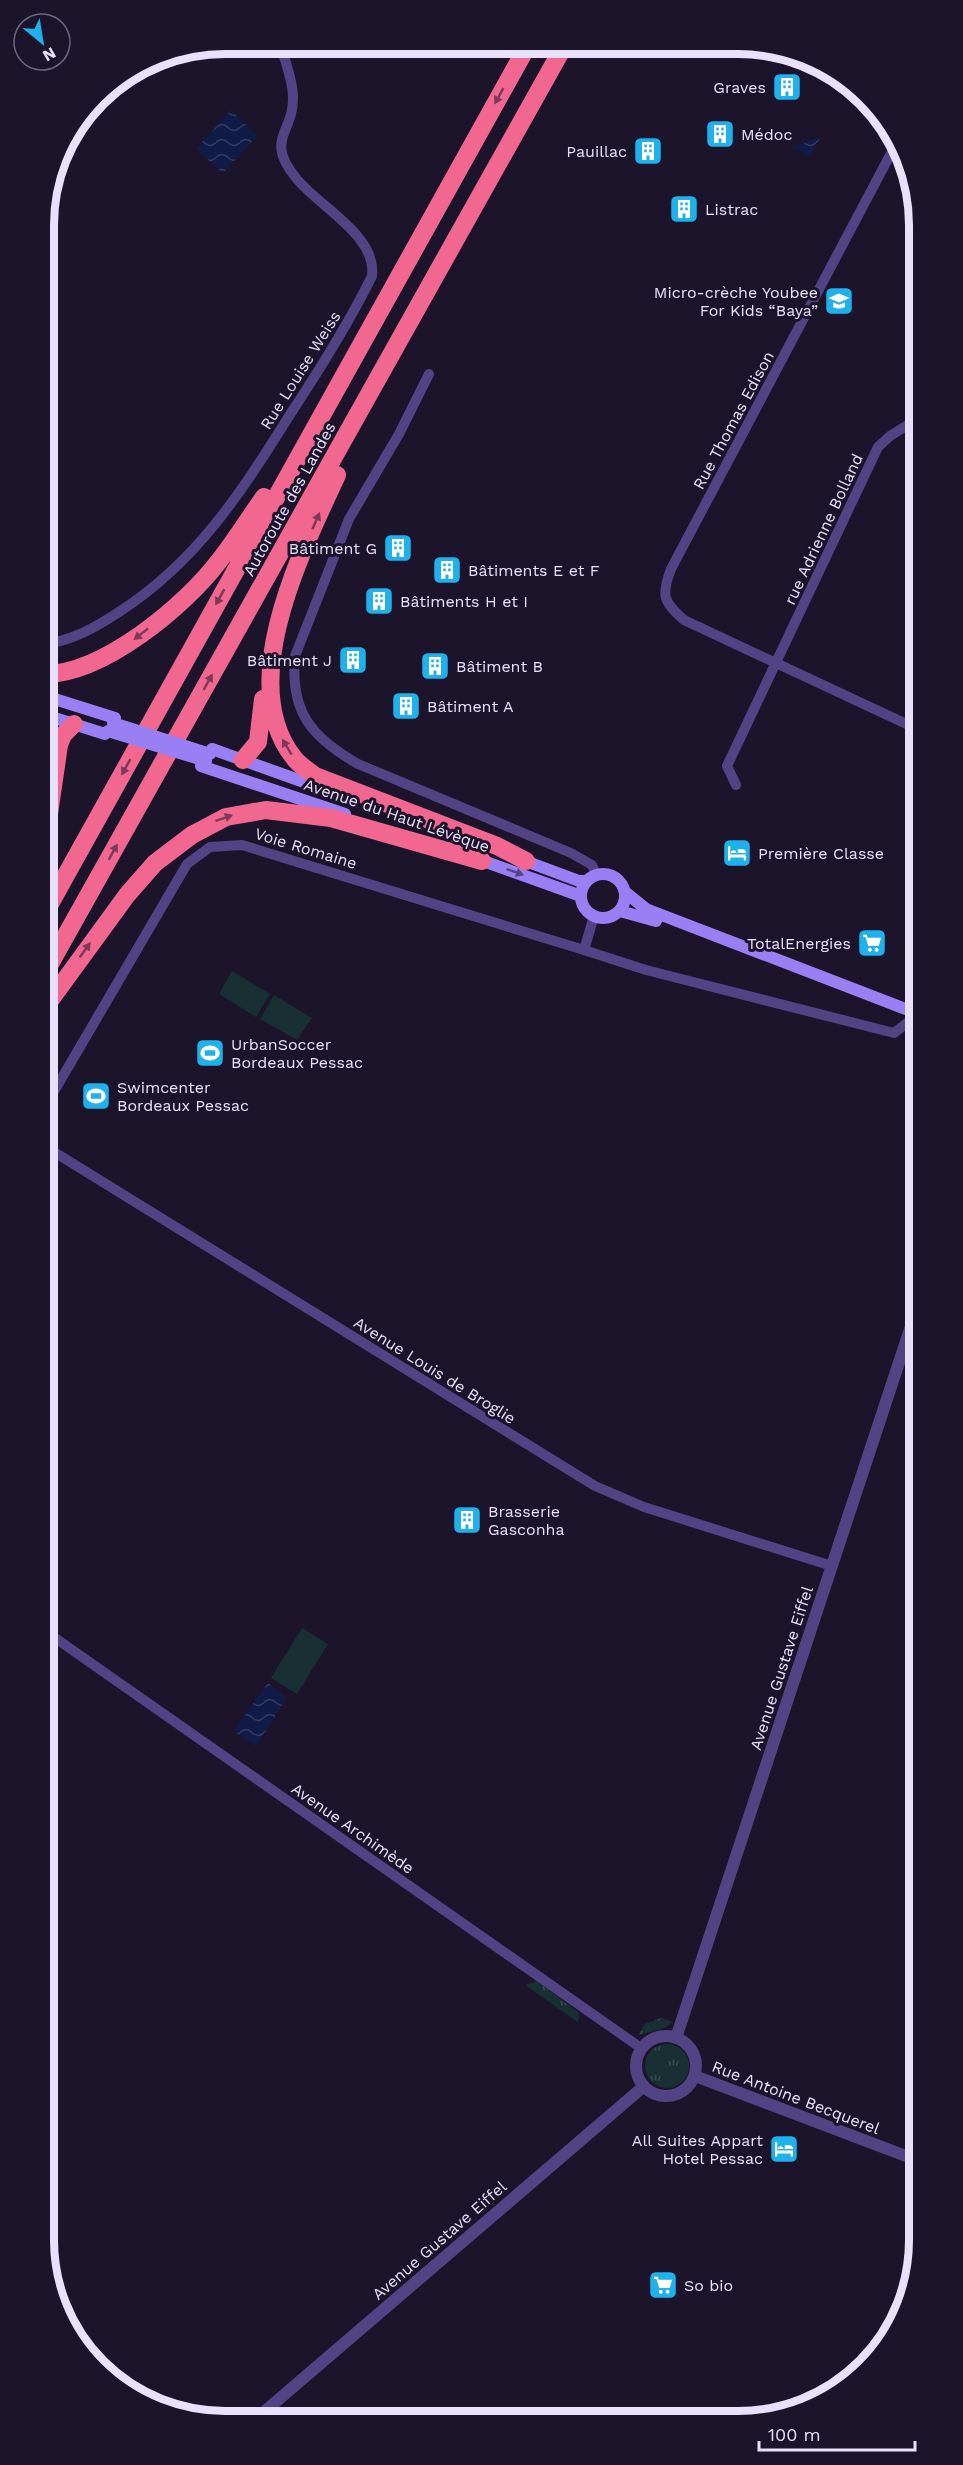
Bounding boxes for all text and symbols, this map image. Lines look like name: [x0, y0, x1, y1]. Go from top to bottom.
north arrow: [12, 12, 72, 72]
text: N: [39, 43, 59, 66]
building icon: Graves: [771, 71, 803, 103]
place label: Graves: [713, 78, 766, 97]
one-way arrow: [494, 88, 504, 105]
building icon: Médoc: [704, 118, 736, 150]
place label: Médoc: [741, 125, 792, 144]
building icon: Pauillac: [632, 135, 664, 167]
place label: Pauillac: [566, 142, 627, 161]
building icon: Listrac: [668, 193, 700, 225]
place label: Listrac: [705, 200, 758, 219]
place label: Micro-crèche Youbee For Kids “Baya”: [654, 283, 818, 320]
school or university icon: Micro-crèche Youbee For Kids “Baya”: [823, 285, 855, 317]
street label: Rue Louise Weiss: [256, 308, 345, 433]
street label: Rue Thomas Edison: [689, 348, 778, 493]
street label: Autoroute des Landes: [239, 419, 340, 580]
street label: rue Adrienne Bolland: [780, 451, 867, 608]
one-way arrow: [312, 512, 321, 529]
building icon: Bâtiment G: [382, 532, 414, 564]
place label: Bâtiment G: [289, 539, 377, 558]
building icon: Bâtiments E et F: [431, 554, 463, 586]
place label: Bâtiments E et F: [468, 561, 600, 580]
building icon: Bâtiments H et I: [363, 585, 395, 617]
one-way arrow: [215, 589, 225, 606]
place label: Bâtiments H et I: [400, 592, 528, 611]
one-way arrow: [133, 627, 148, 639]
building icon: Bâtiment J: [337, 644, 369, 676]
building icon: Bâtiment B: [419, 650, 451, 682]
place label: Bâtiment J: [247, 651, 332, 670]
place label: Bâtiment B: [456, 657, 543, 676]
one-way arrow: [203, 674, 214, 690]
building icon: Bâtiment A: [390, 690, 422, 722]
place label: Bâtiment A: [427, 697, 514, 716]
one-way arrow: [281, 739, 292, 755]
one-way arrow: [121, 759, 131, 776]
street label: Avenue du Haut Lévèque: [301, 775, 492, 856]
one-way arrow: [215, 813, 233, 823]
street label: Voie Romaine: [252, 824, 359, 873]
hotel icon: Première Classe: [721, 837, 753, 869]
one-way arrow: [108, 843, 118, 860]
place label: Première Classe: [758, 844, 884, 863]
one-way arrow: [507, 868, 525, 878]
supermarket icon: TotalEnergies: [856, 927, 888, 959]
place label: TotalEnergies: [747, 934, 851, 953]
one-way arrow: [79, 943, 91, 958]
place label: UrbanSoccer Bordeaux Pessac: [231, 1035, 363, 1072]
sports icon: UrbanSoccer Bordeaux Pessac: [194, 1037, 226, 1069]
place label: Swimcenter Bordeaux Pessac: [117, 1078, 249, 1115]
sports icon: Swimcenter Bordeaux Pessac: [80, 1080, 112, 1112]
street label: Avenue Louis de Broglie: [350, 1313, 519, 1428]
place label: Brasserie Gasconha: [488, 1502, 565, 1539]
building icon: Brasserie Gasconha: [451, 1504, 483, 1536]
street label: Avenue Gustave Eiffel: [746, 1584, 817, 1753]
street label: Avenue Archimède: [288, 1779, 418, 1878]
street label: Rue Antoine Becquerel: [709, 2057, 882, 2138]
place label: All Suites Appart Hotel Pessac: [632, 2131, 763, 2168]
hotel icon: All Suites Appart Hotel Pessac: [768, 2133, 800, 2165]
street label: Avenue Gustave Eiffel: [368, 2177, 510, 2304]
supermarket icon: So bio: [647, 2269, 679, 2301]
place label: So bio: [684, 2276, 733, 2295]
scale bar: [759, 2414, 915, 2452]
text: 100 m: [768, 2424, 821, 2445]

